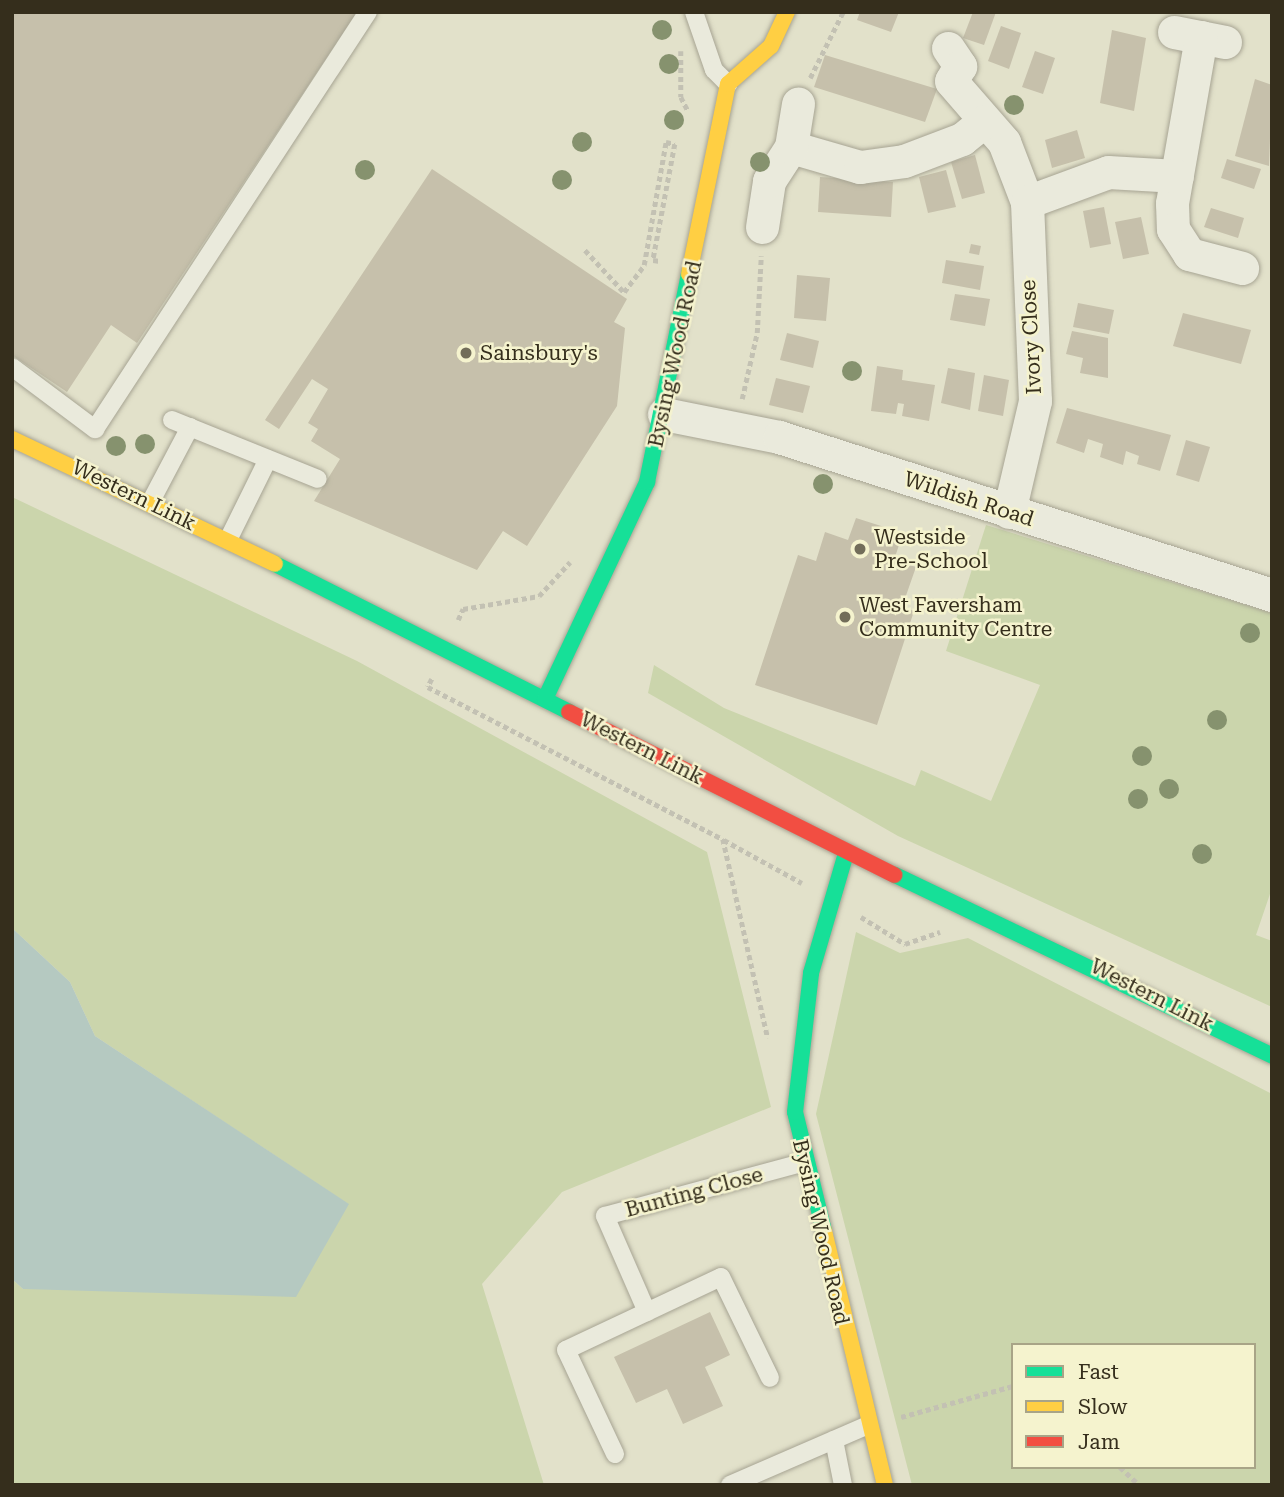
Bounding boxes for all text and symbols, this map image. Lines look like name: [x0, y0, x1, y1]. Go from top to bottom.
street label: Bysing Wood Road: [643, 258, 707, 450]
street label: Ivory Close: [1015, 279, 1047, 395]
place label: Sainsbury's: [480, 340, 598, 366]
marker: Sainsbury's: [458, 345, 474, 361]
street label: Western Link: [68, 454, 200, 536]
street label: Wildish Road: [901, 466, 1037, 532]
place label: Westside Pre-School: [874, 524, 988, 574]
marker: Westside Pre-School: [852, 541, 868, 557]
place label: West Faversham Community Centre: [859, 592, 1052, 642]
marker: West Faversham Community Centre: [837, 609, 853, 625]
street label: Western Link: [576, 706, 708, 790]
street label: Western Link: [1086, 953, 1218, 1037]
street label: Bysing Wood Road: [787, 1137, 855, 1327]
street label: Bunting Close: [622, 1161, 766, 1223]
legend: [1011, 1343, 1256, 1469]
text: Fast: [1078, 1360, 1119, 1384]
text: Slow: [1078, 1395, 1127, 1419]
text: Jam: [1078, 1430, 1120, 1454]

